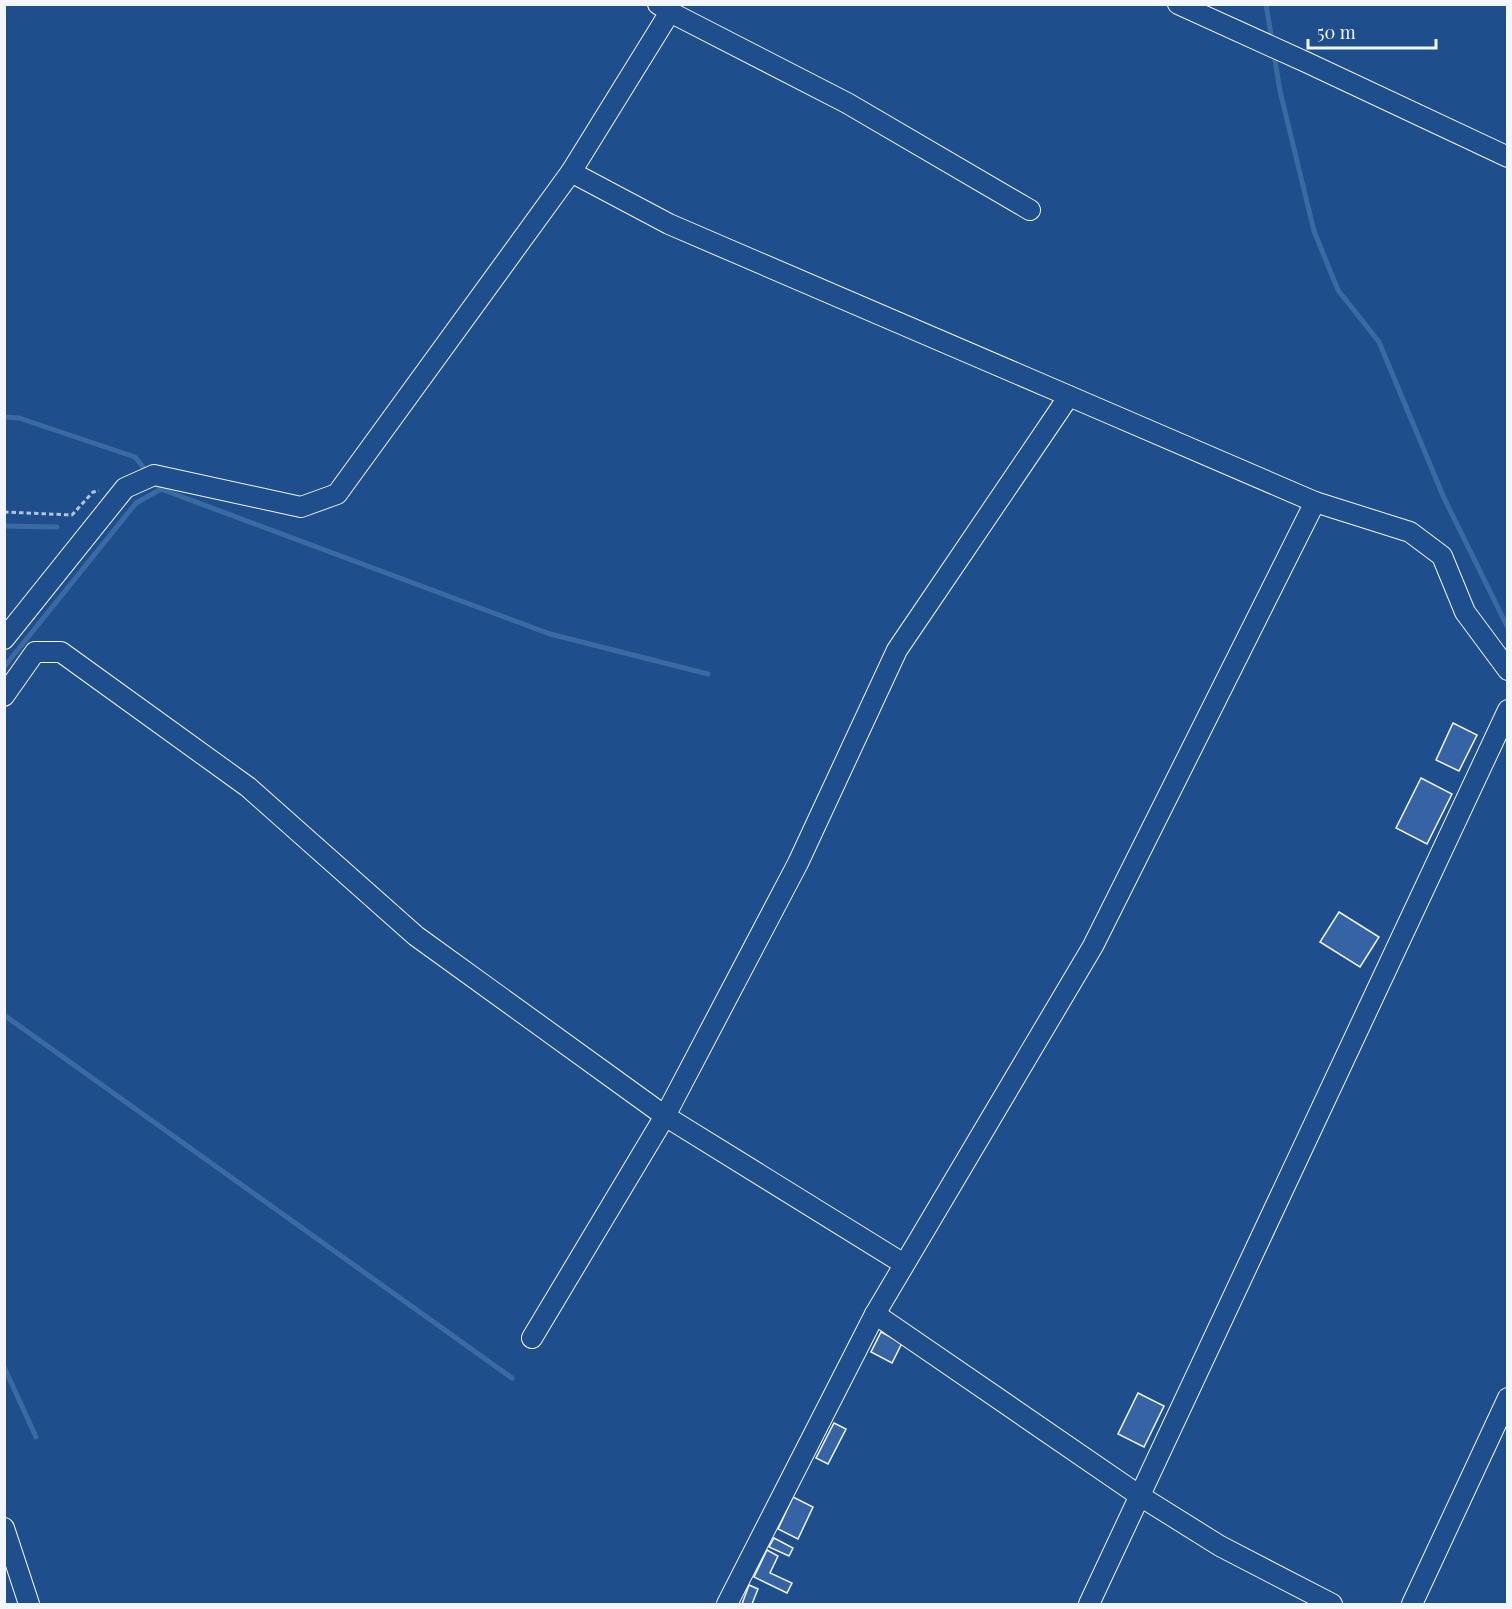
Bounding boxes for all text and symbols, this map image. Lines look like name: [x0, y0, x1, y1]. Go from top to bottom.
scale bar: [1308, 12, 1436, 50]
text: 50 m: [1317, 20, 1356, 44]

